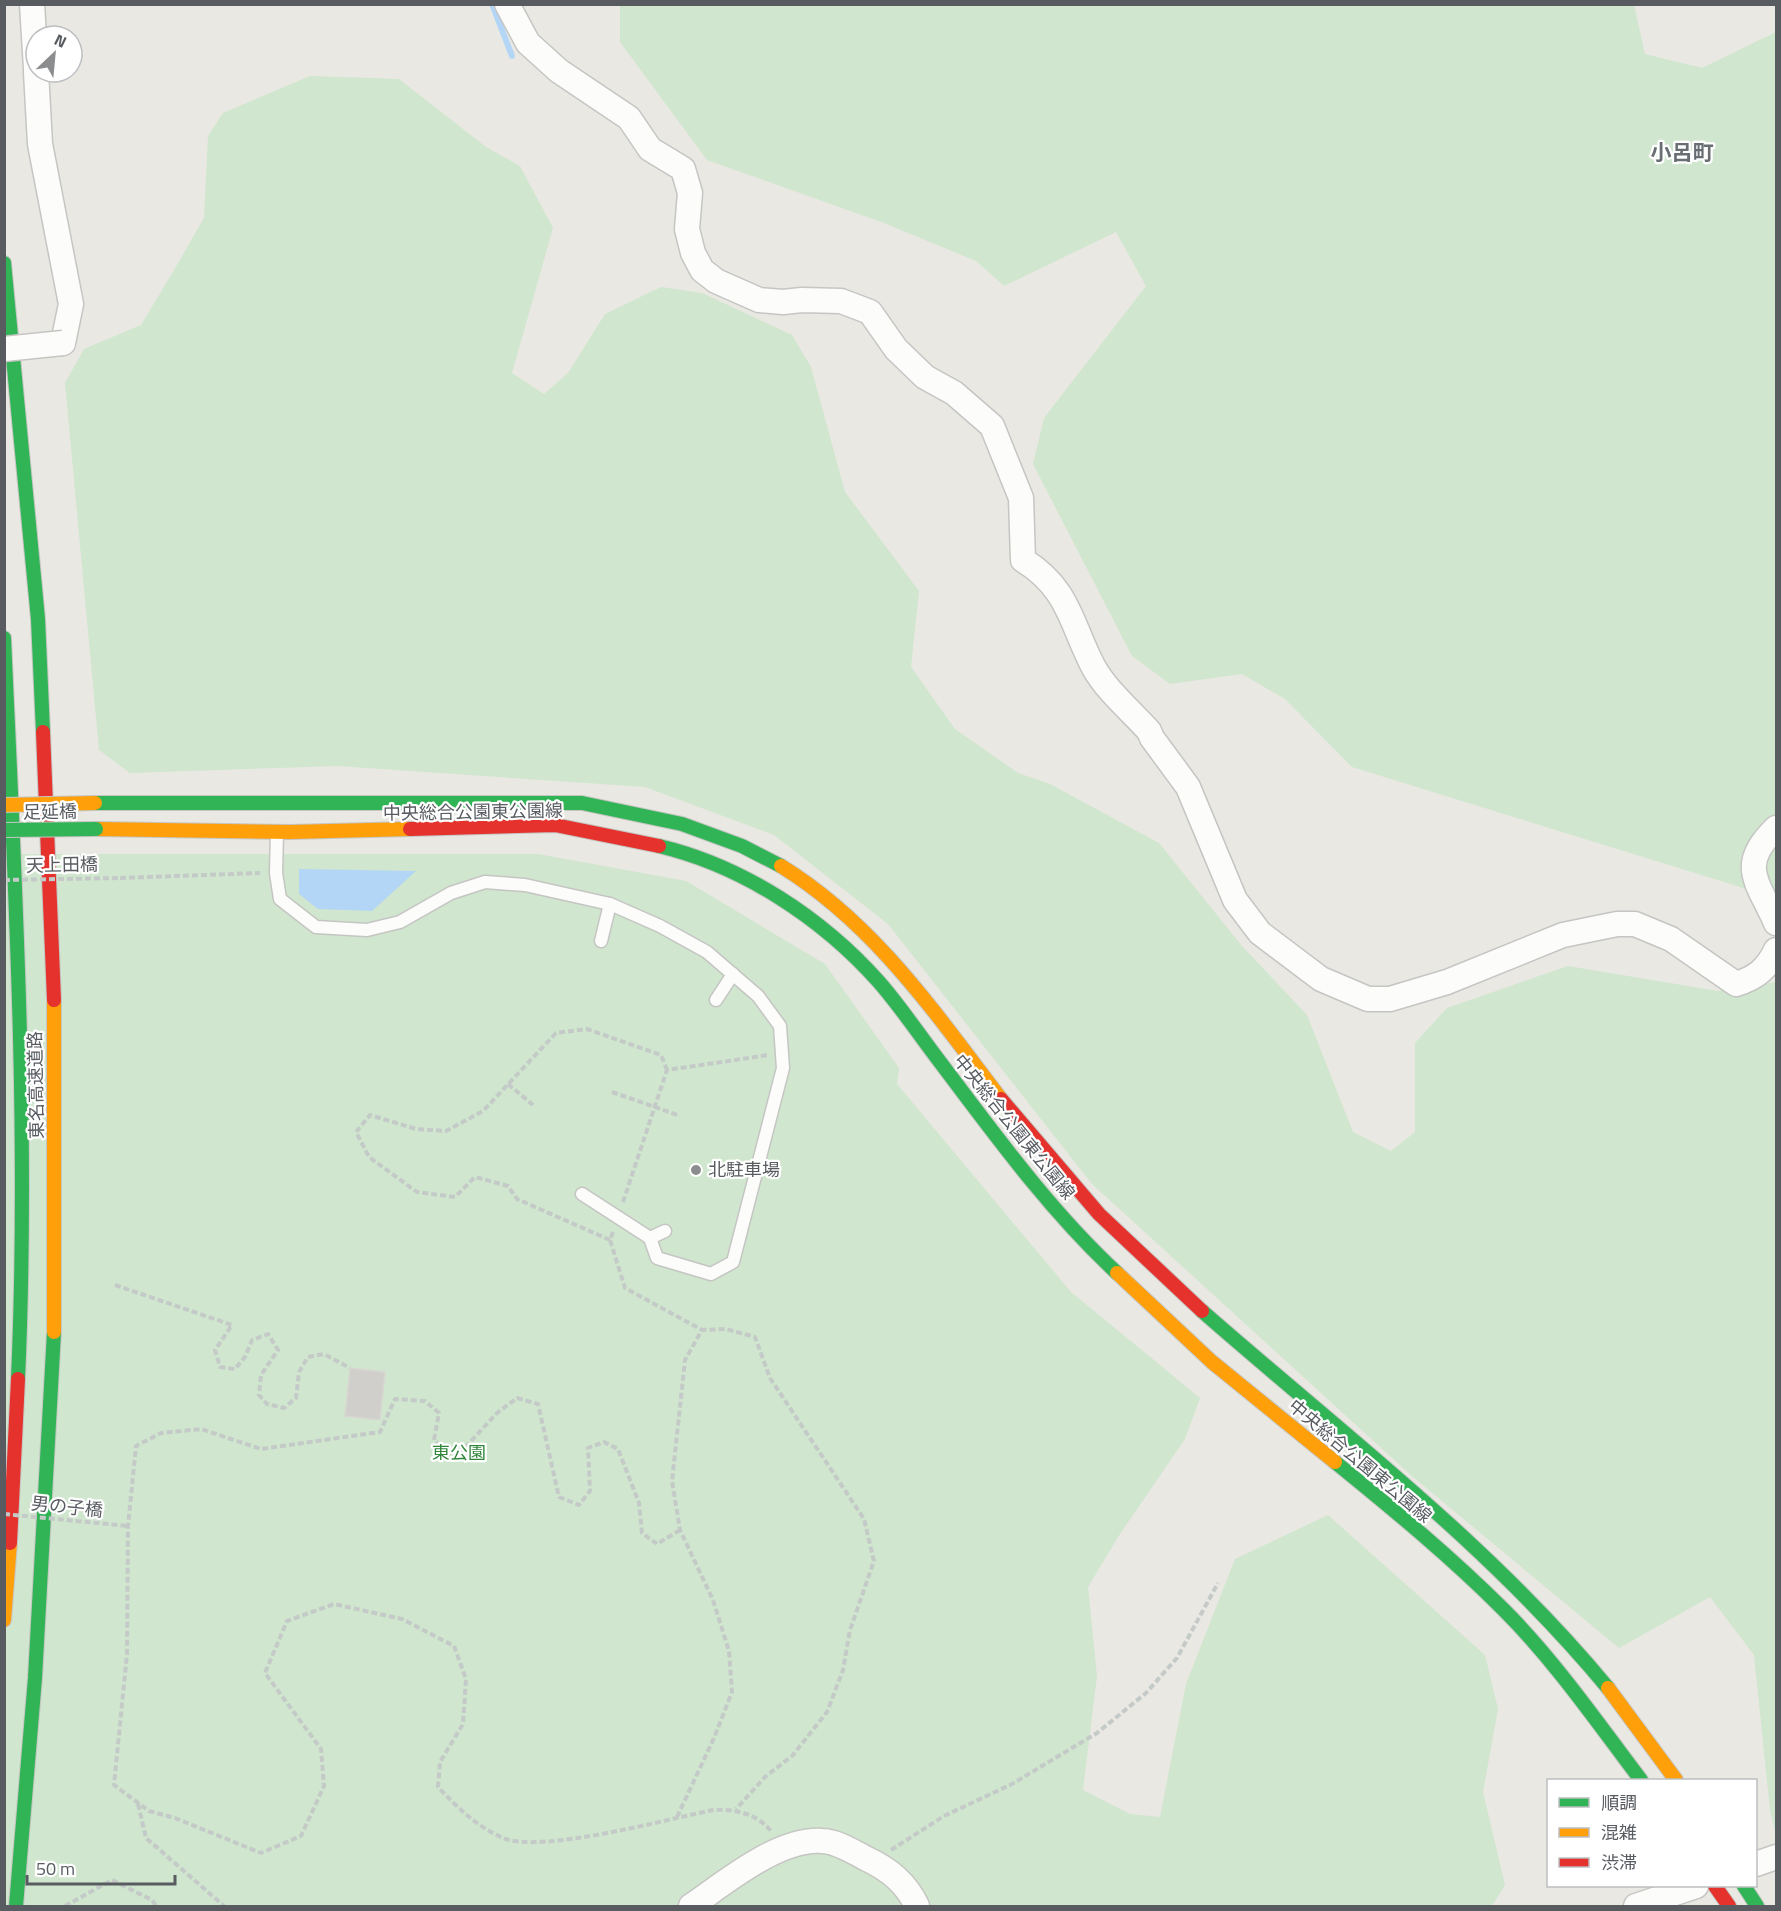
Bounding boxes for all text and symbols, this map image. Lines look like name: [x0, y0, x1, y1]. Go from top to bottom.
north arrow: [24, 24, 84, 84]
text: N: [50, 27, 71, 54]
district label: 小呂町: [1651, 136, 1714, 168]
street label: 中央総合公園東公園線: [383, 796, 563, 827]
street label: 足延橋: [23, 798, 77, 825]
street label: 天上田橋: [26, 850, 98, 879]
street label: 東名高速道路: [21, 1031, 50, 1139]
street label: 中央総合公園東公園線: [947, 1048, 1082, 1205]
place label: 北駐車場: [708, 1156, 780, 1183]
marker: 北駐車場: [689, 1163, 703, 1177]
street label: 中央総合公園東公園線: [1283, 1392, 1438, 1529]
park label: 東公園: [432, 1439, 486, 1466]
street label: 男の子橋: [30, 1489, 104, 1524]
legend: [1547, 1779, 1757, 1887]
text: 順調: [1601, 1789, 1637, 1816]
text: 混雑: [1601, 1819, 1637, 1846]
scale bar: [27, 1848, 176, 1886]
text: 渋滞: [1601, 1849, 1637, 1876]
text: 50 m: [36, 1855, 75, 1882]

